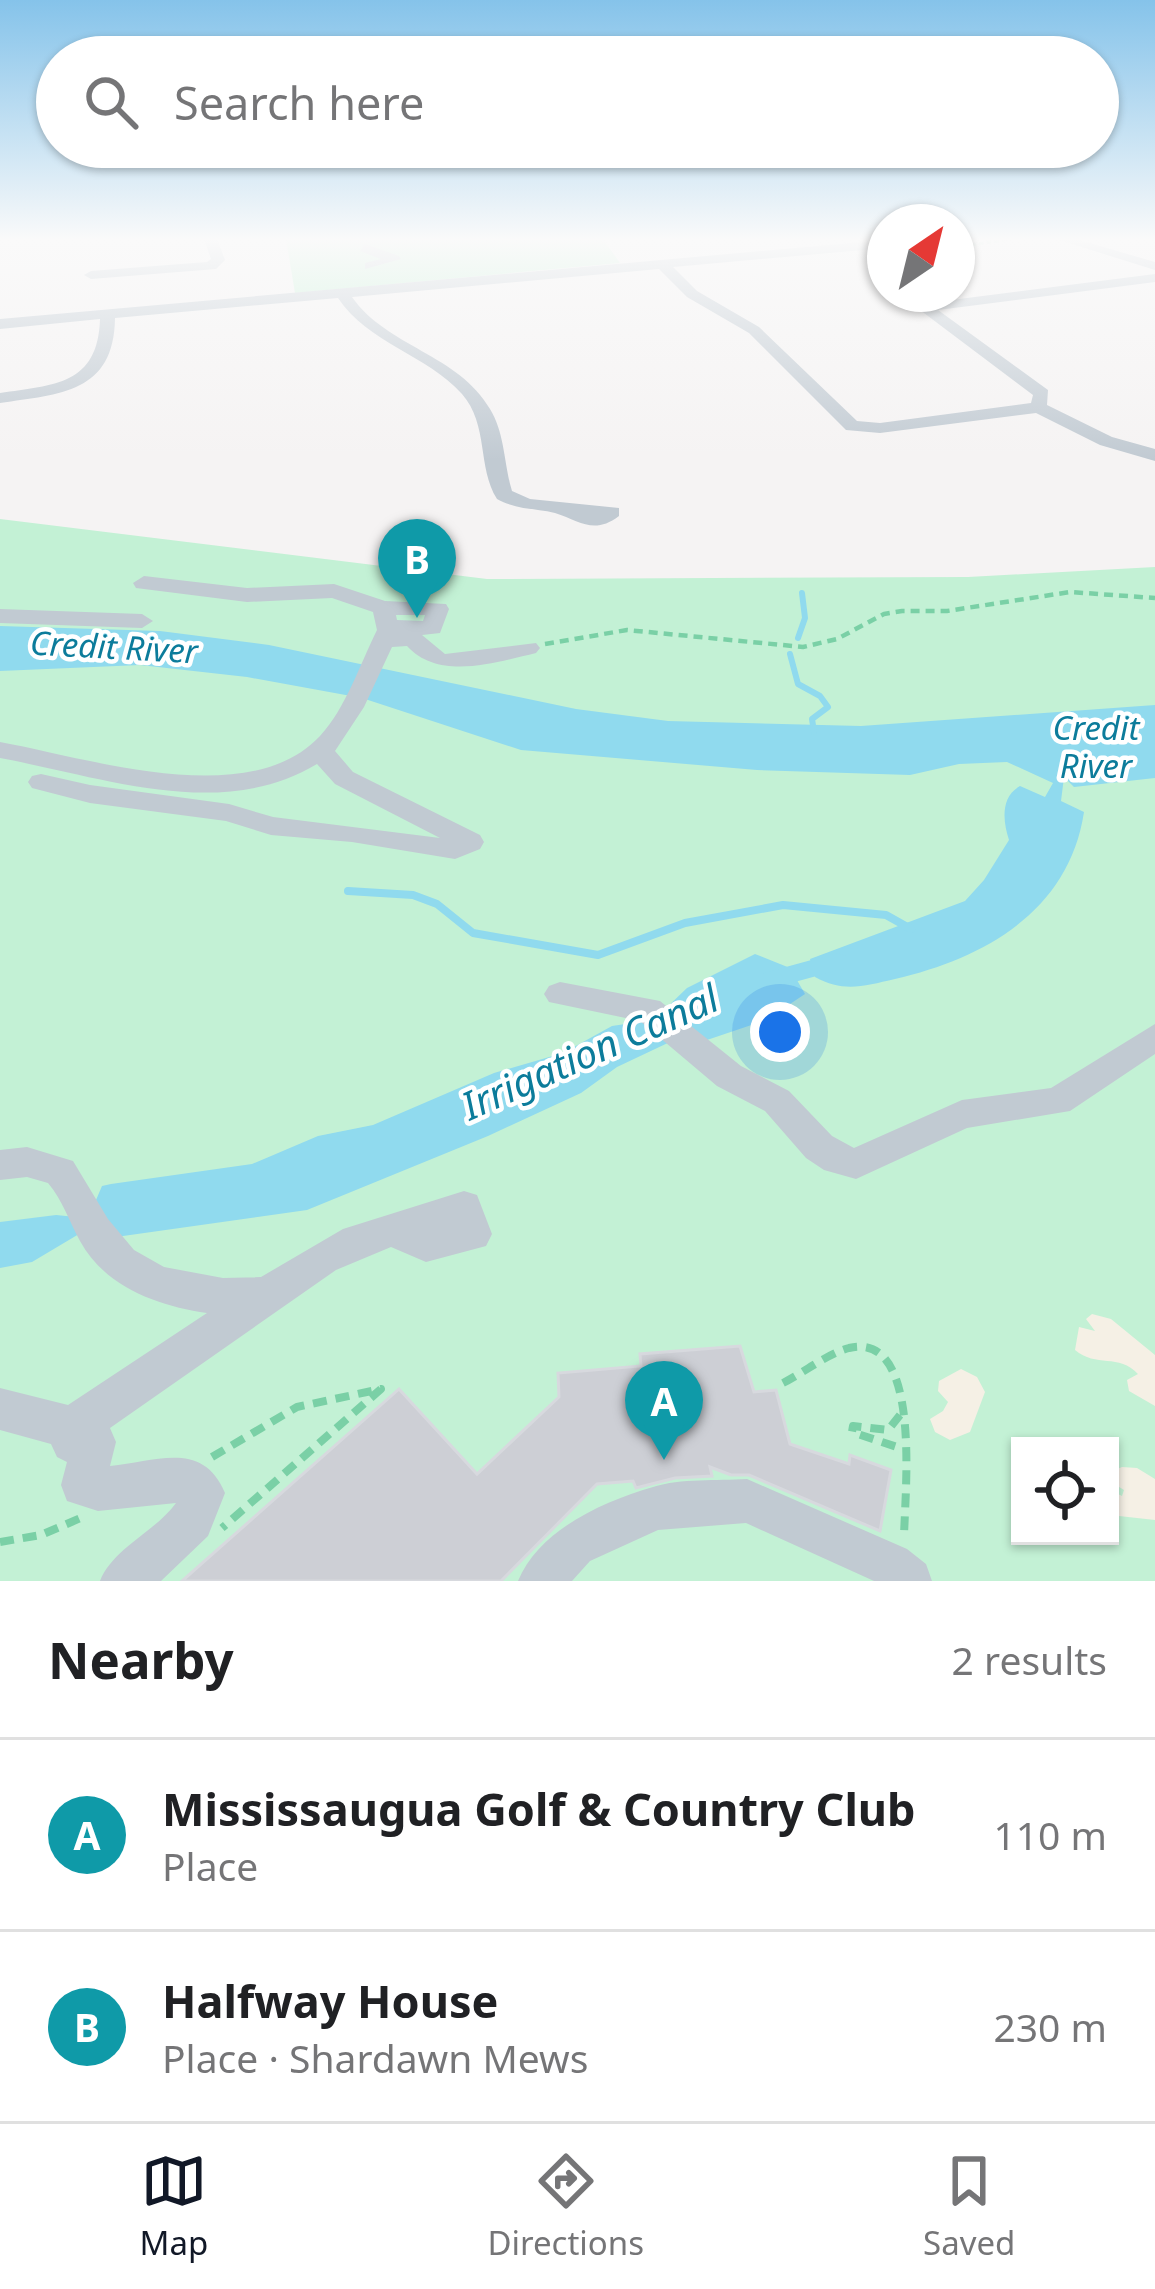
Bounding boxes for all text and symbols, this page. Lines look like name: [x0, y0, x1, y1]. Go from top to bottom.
search box: [36, 36, 1119, 168]
icon: search: [78, 69, 144, 135]
text: Search here: [174, 72, 424, 133]
north arrow: [867, 204, 975, 312]
pin: B: [378, 519, 456, 618]
water label: Credit River: [29, 620, 201, 673]
water label: Credit River: [1053, 705, 1141, 788]
water label: Irrigation Canal: [452, 970, 727, 1131]
your location: [750, 1002, 810, 1062]
pin: A: [625, 1361, 703, 1460]
map controls: [1011, 1437, 1119, 1545]
button: locate: [1011, 1437, 1119, 1545]
text: Nearby: [48, 1624, 234, 1694]
text: 2 results: [952, 1633, 1107, 1686]
text: Mississaugua Golf & Country Club: [162, 1778, 915, 1839]
text: A: [74, 1808, 101, 1861]
text: 110 m: [993, 1808, 1107, 1861]
text: Place: [162, 1839, 258, 1892]
text: Halfway House: [162, 1970, 498, 2031]
text: B: [74, 2000, 100, 2053]
text: 230 m: [993, 2000, 1107, 2053]
text: Place · Shardawn Mews: [162, 2031, 588, 2084]
tab: Map: [140, 2148, 208, 2265]
tab: Directions: [487, 2148, 644, 2265]
tab: Saved: [923, 2148, 1015, 2265]

